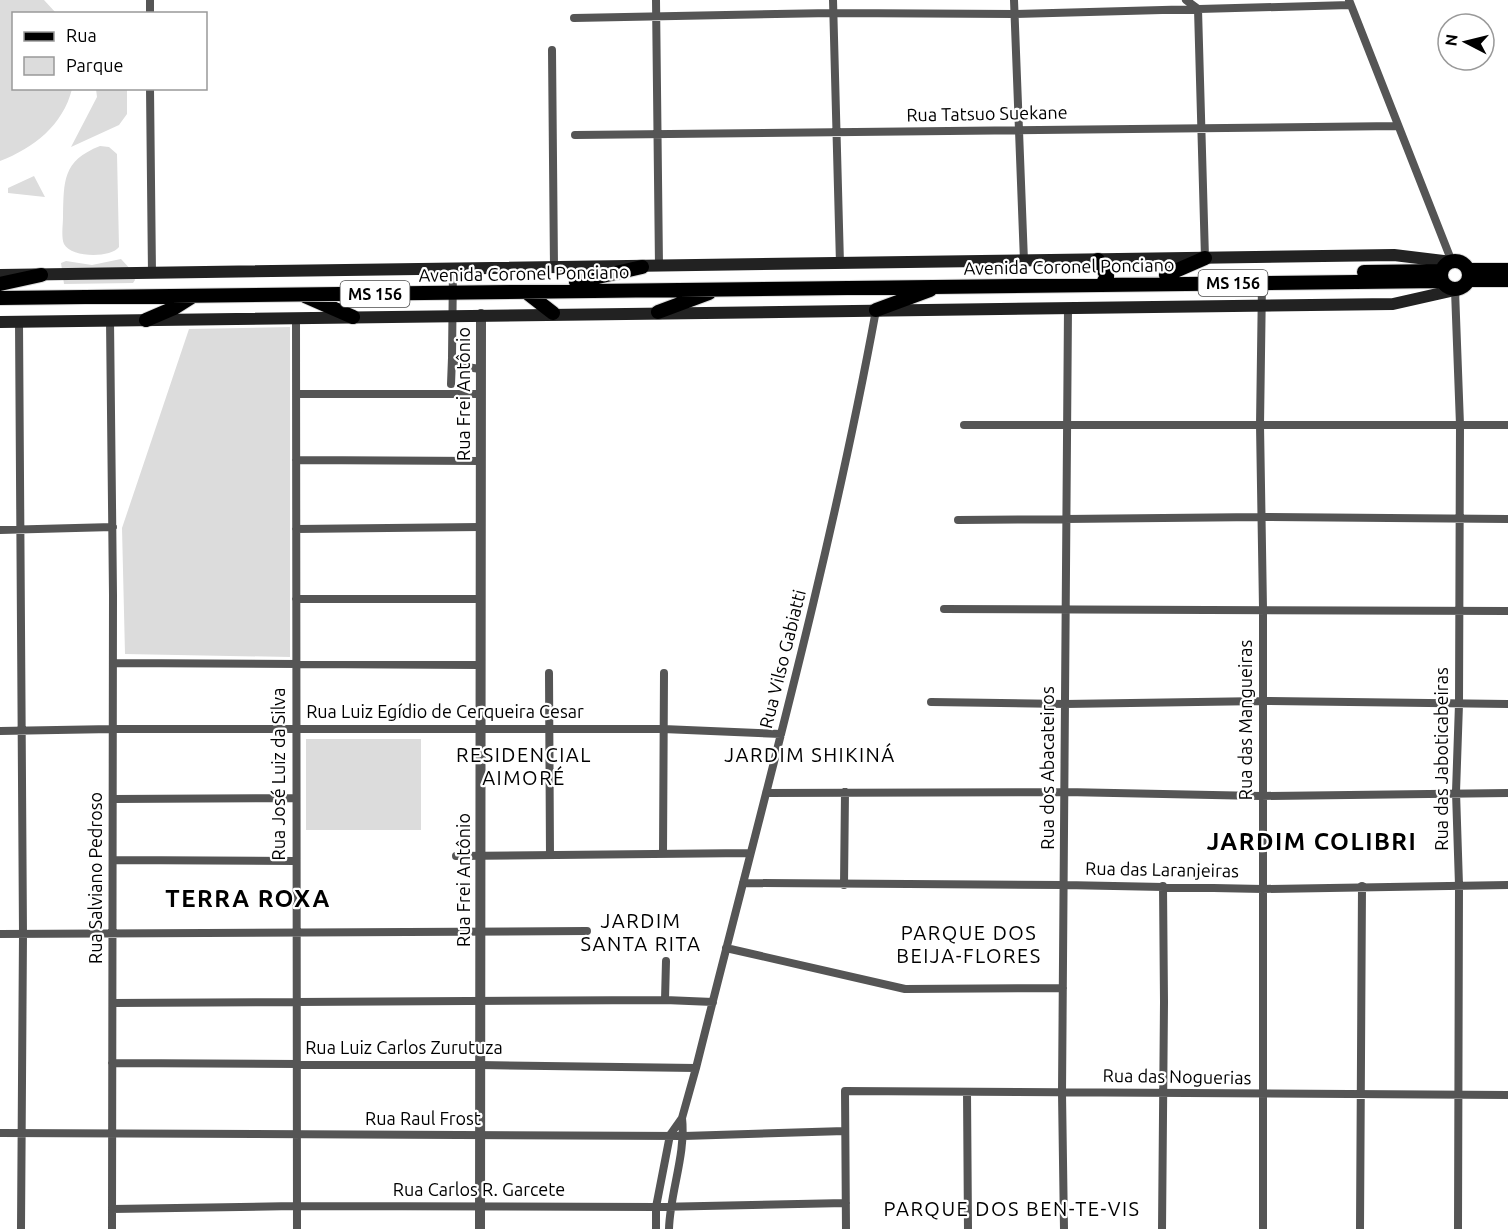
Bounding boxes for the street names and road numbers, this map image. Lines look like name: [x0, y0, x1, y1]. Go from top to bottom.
street label: Rua Tatsuo Suekane: [906, 102, 1068, 124]
street label: Avenida Coronel Ponciano: [963, 254, 1175, 278]
street label: Avenida Coronel Ponciano: [418, 261, 630, 285]
road number: MS 156: [1198, 270, 1268, 296]
road number: MS 156: [340, 281, 410, 307]
street label: Rua Frei Antônio: [453, 327, 473, 461]
street label: Rua Vilso Gabiatti: [755, 587, 809, 730]
street label: Rua das Mangueiras: [1235, 640, 1255, 800]
street label: Rua das Jaboticabeiras: [1431, 667, 1451, 851]
street label: Rua dos Abacateiros: [1037, 686, 1057, 850]
street label: Rua José Luiz da Silva: [268, 688, 288, 860]
street label: Rua Luiz Egídio de Cerqueira Cesar: [306, 701, 584, 721]
street label: Rua Salviano Pedroso: [85, 792, 105, 964]
street label: Rua Frei Antônio: [453, 813, 473, 947]
street label: Rua das Laranjeiras: [1085, 858, 1239, 880]
street label: Rua Luiz Carlos Zurutuza: [305, 1037, 503, 1057]
street label: Rua das Noguerias: [1102, 1065, 1252, 1087]
street label: Rua Raul Frost: [365, 1108, 481, 1128]
street label: Rua Carlos R. Garcete: [393, 1179, 565, 1199]

